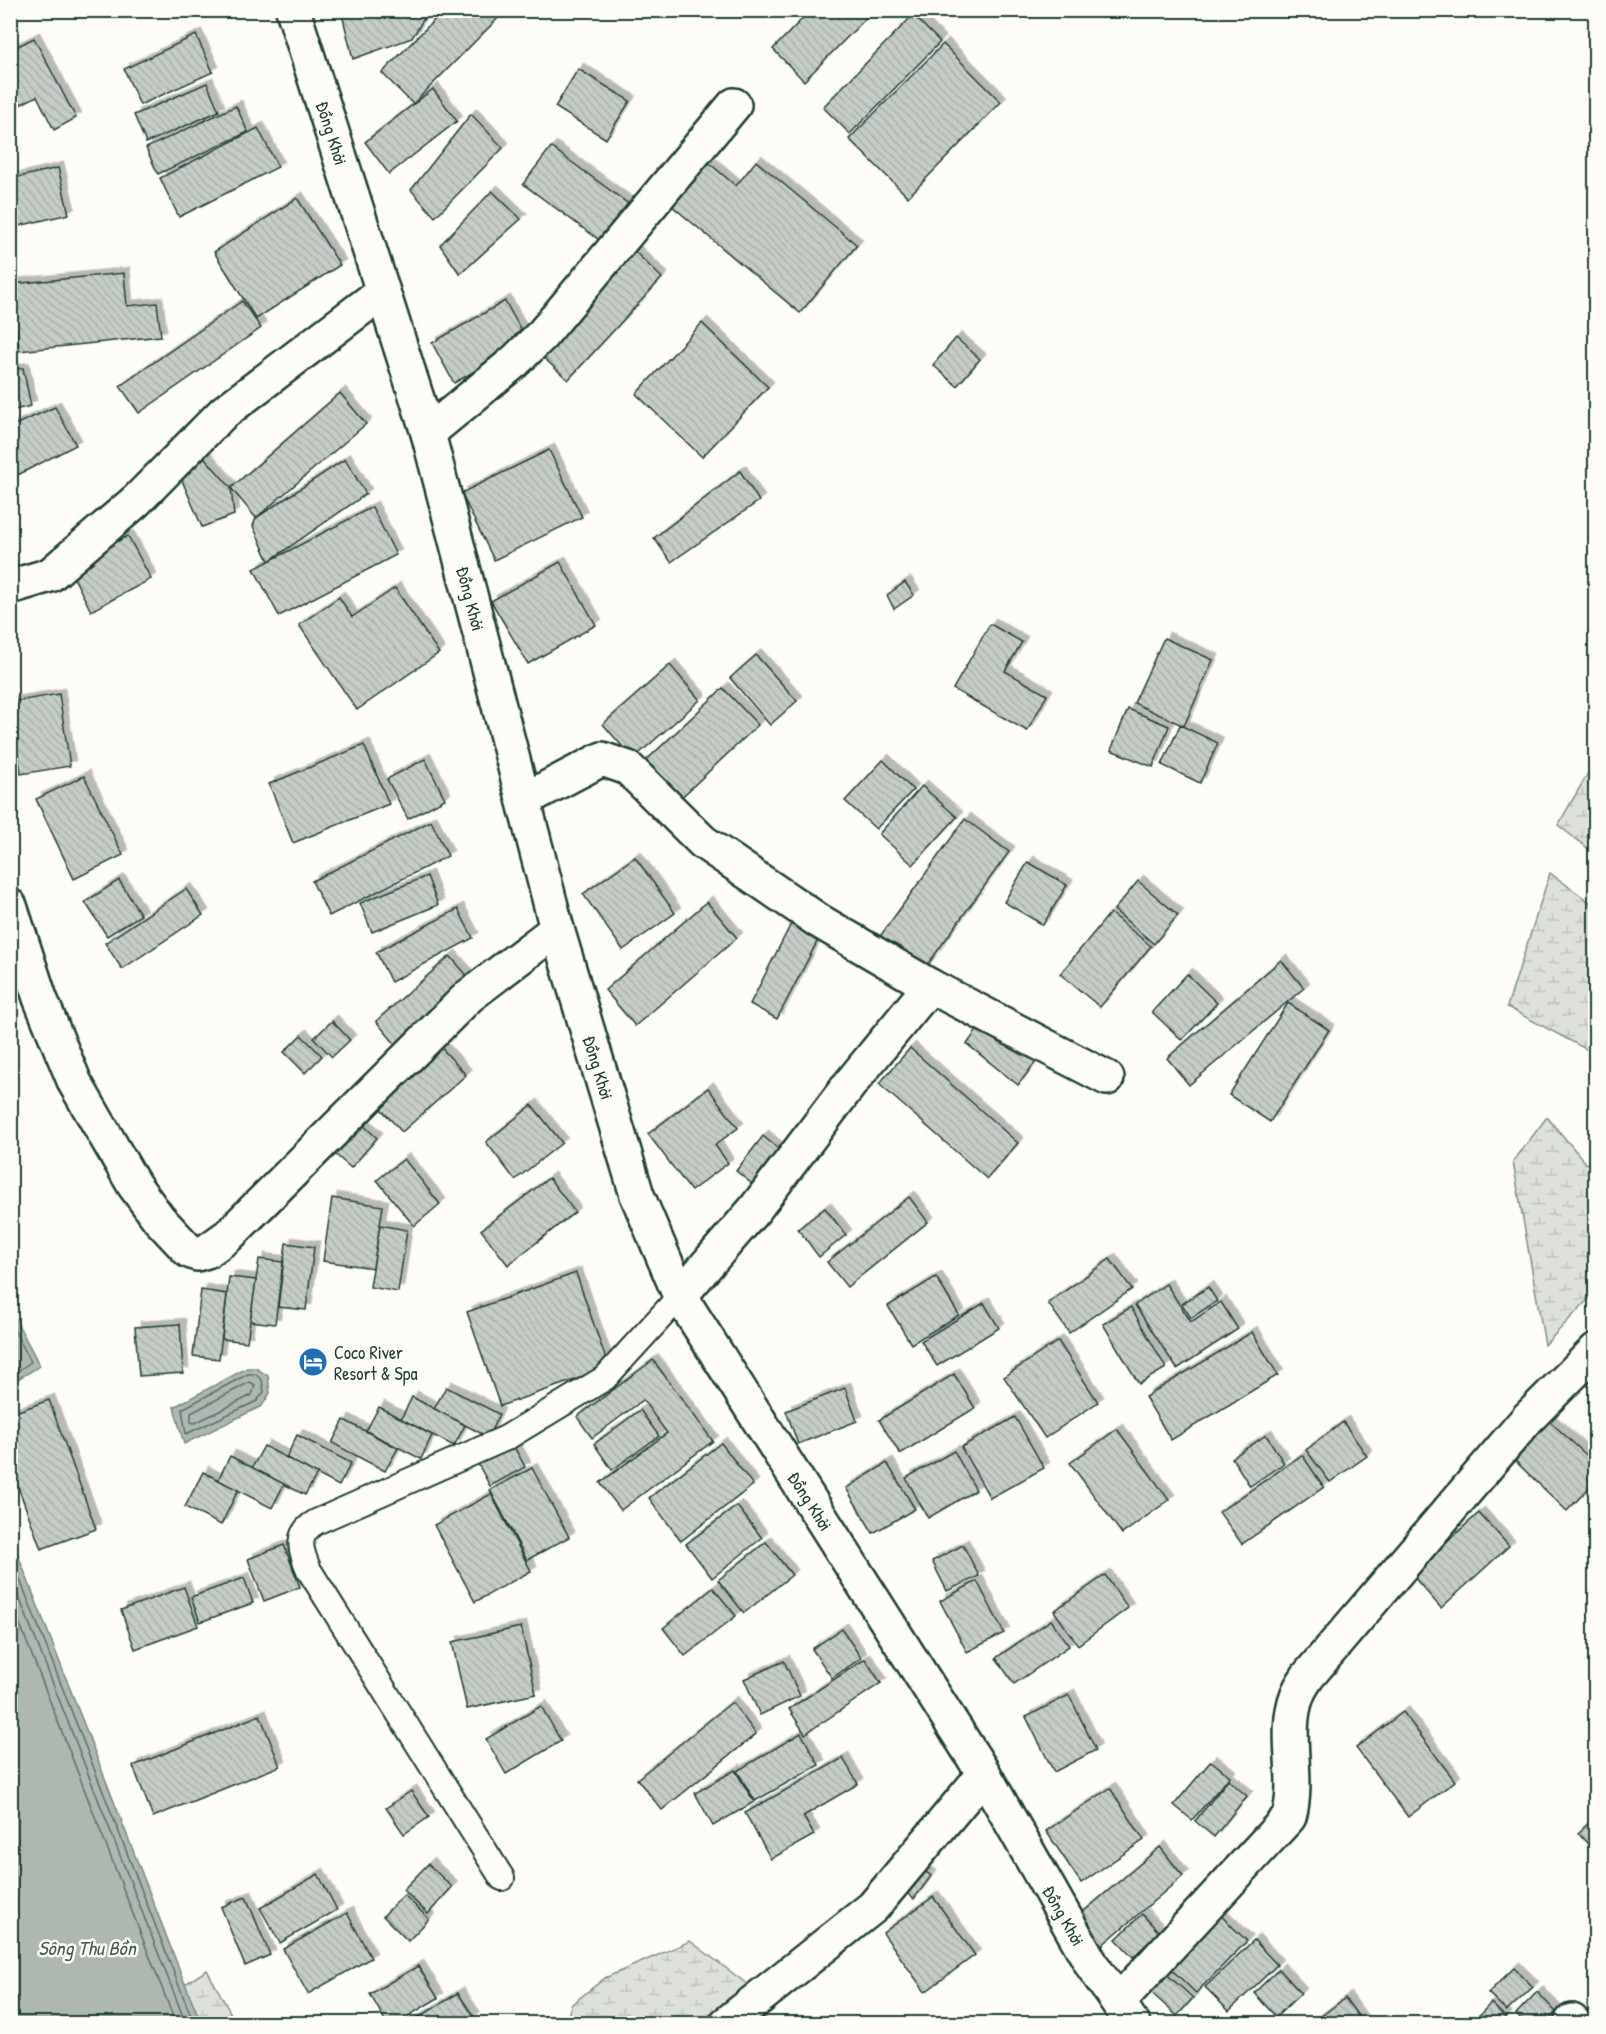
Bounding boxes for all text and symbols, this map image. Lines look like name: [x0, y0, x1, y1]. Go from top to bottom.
street label: Đồng Khởi: [310, 98, 354, 168]
street label: Đồng Khởi: [451, 564, 491, 633]
street label: Đồng Khởi: [577, 1032, 620, 1102]
place label: Coco River Resort & Spa: [334, 1340, 417, 1386]
hotel icon: Coco River Resort & Spa: [297, 1346, 329, 1378]
street label: Đồng Khởi: [782, 1467, 839, 1535]
street label: Đồng Khởi: [1037, 1881, 1091, 1950]
water label: Sông Thu Bồn: [38, 1934, 138, 1962]

